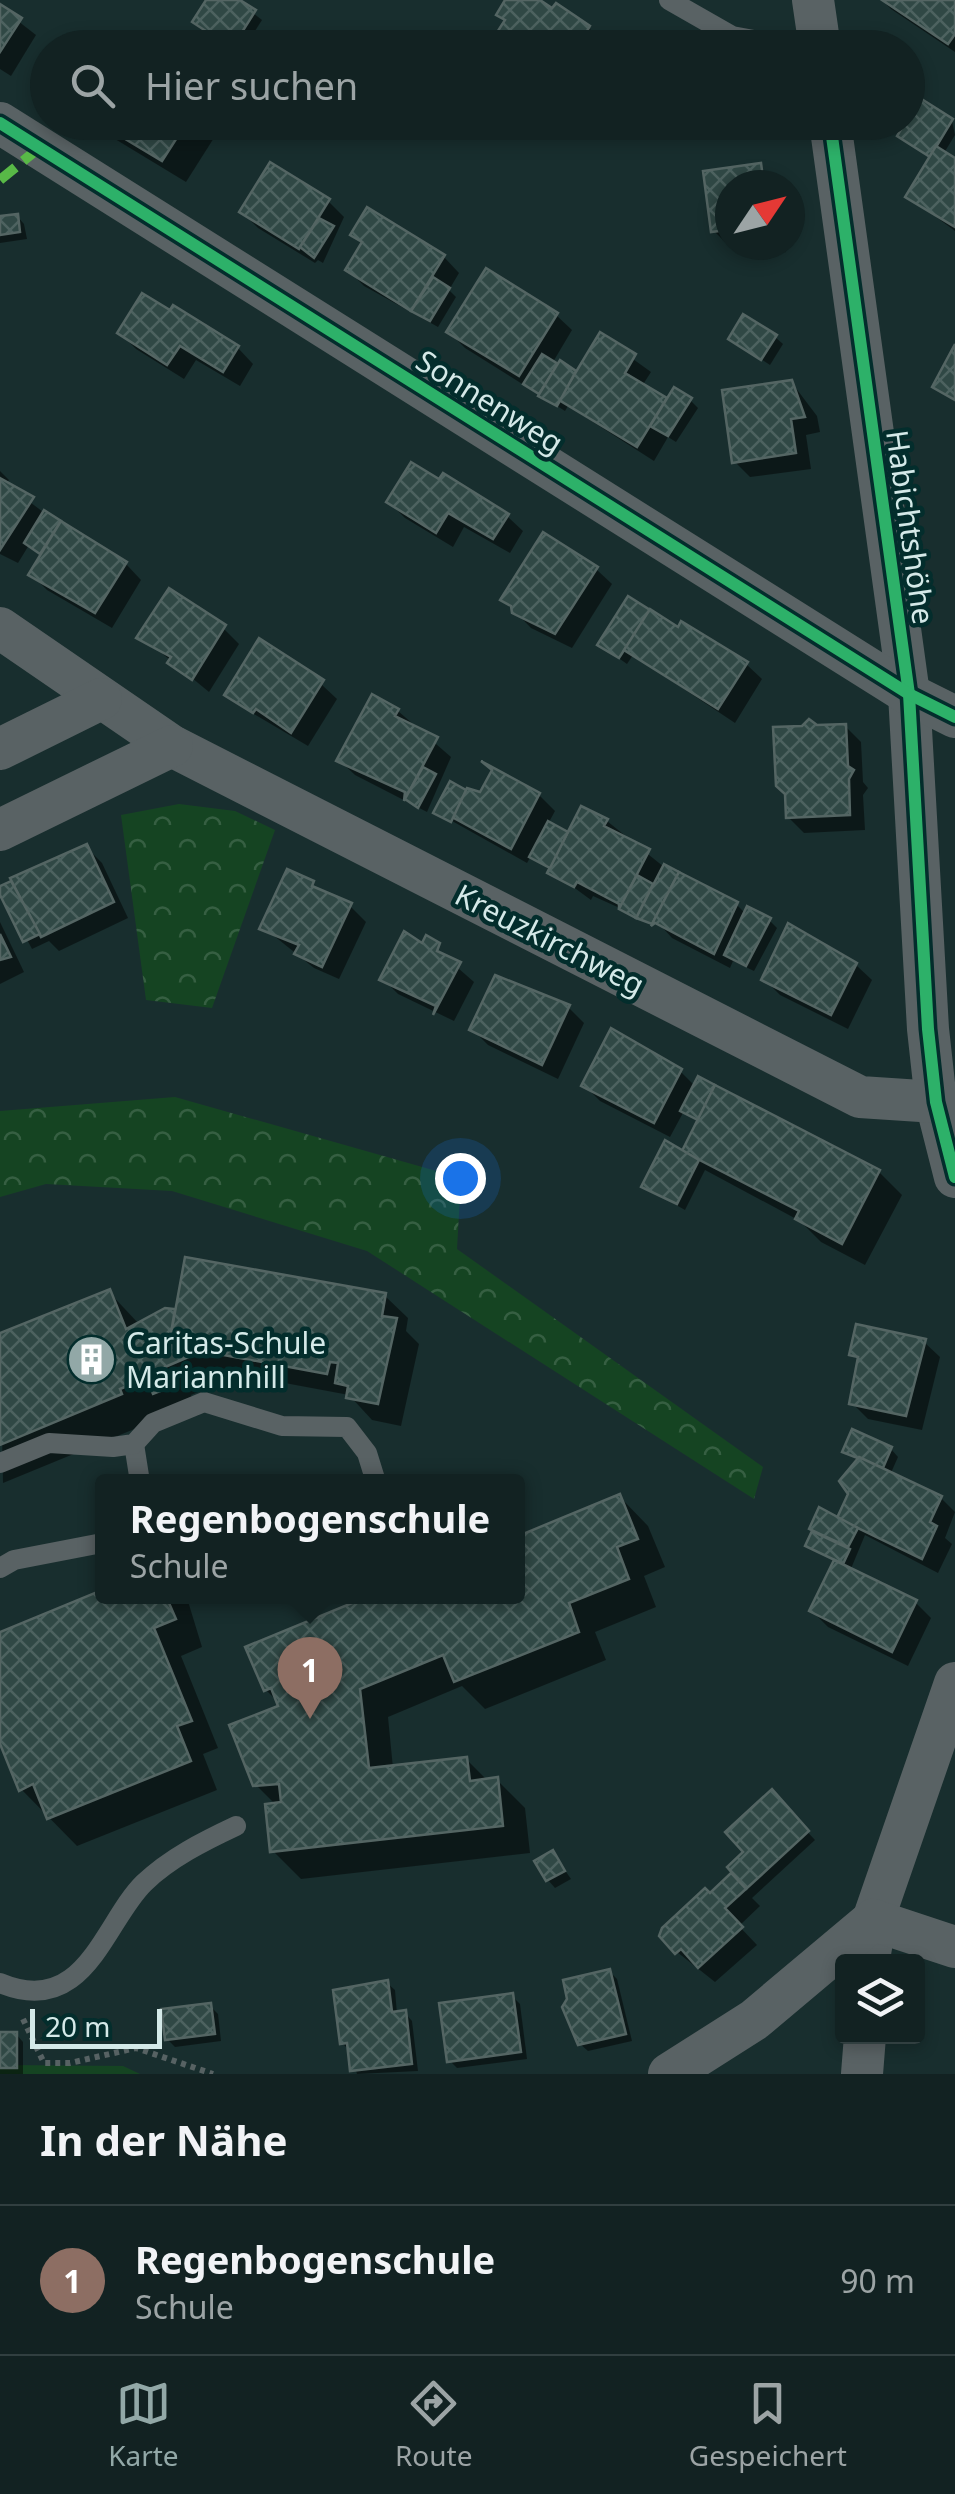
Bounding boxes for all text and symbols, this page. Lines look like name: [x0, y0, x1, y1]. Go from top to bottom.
search box: [30, 30, 925, 140]
icon: search: [65, 58, 120, 113]
text: Hier suchen: [145, 59, 358, 111]
north arrow: [715, 170, 805, 260]
street label: Sonnenweg: [409, 340, 571, 462]
street label: Habichtshöhe: [877, 427, 945, 627]
street label: Kreuzkirchweg: [448, 874, 652, 1004]
your location: [435, 1153, 486, 1204]
place label: Caritas-Schule Mariannhill: [126, 1322, 326, 1397]
building icon: Caritas-Schule Mariannhill: [65, 1333, 117, 1385]
popup: [95, 1474, 525, 1604]
text: Regenbogenschule: [130, 1492, 490, 1544]
text: Schule: [130, 1544, 229, 1587]
pin: 1: [278, 1636, 342, 1719]
map controls: [835, 1954, 925, 2044]
button: layers: [835, 1954, 925, 2044]
scale bar: [30, 2004, 162, 2048]
text: 20 m: [45, 2007, 111, 2045]
text: In der Nähe: [40, 2111, 288, 2168]
text: Regenbogenschule: [135, 2233, 495, 2285]
text: 1: [63, 2259, 82, 2302]
text: 90 m: [840, 2259, 915, 2302]
text: Schule: [135, 2285, 234, 2328]
tab: Karte: [108, 2376, 179, 2474]
tab: Route: [395, 2376, 473, 2474]
tab: Gespeichert: [689, 2376, 847, 2474]

